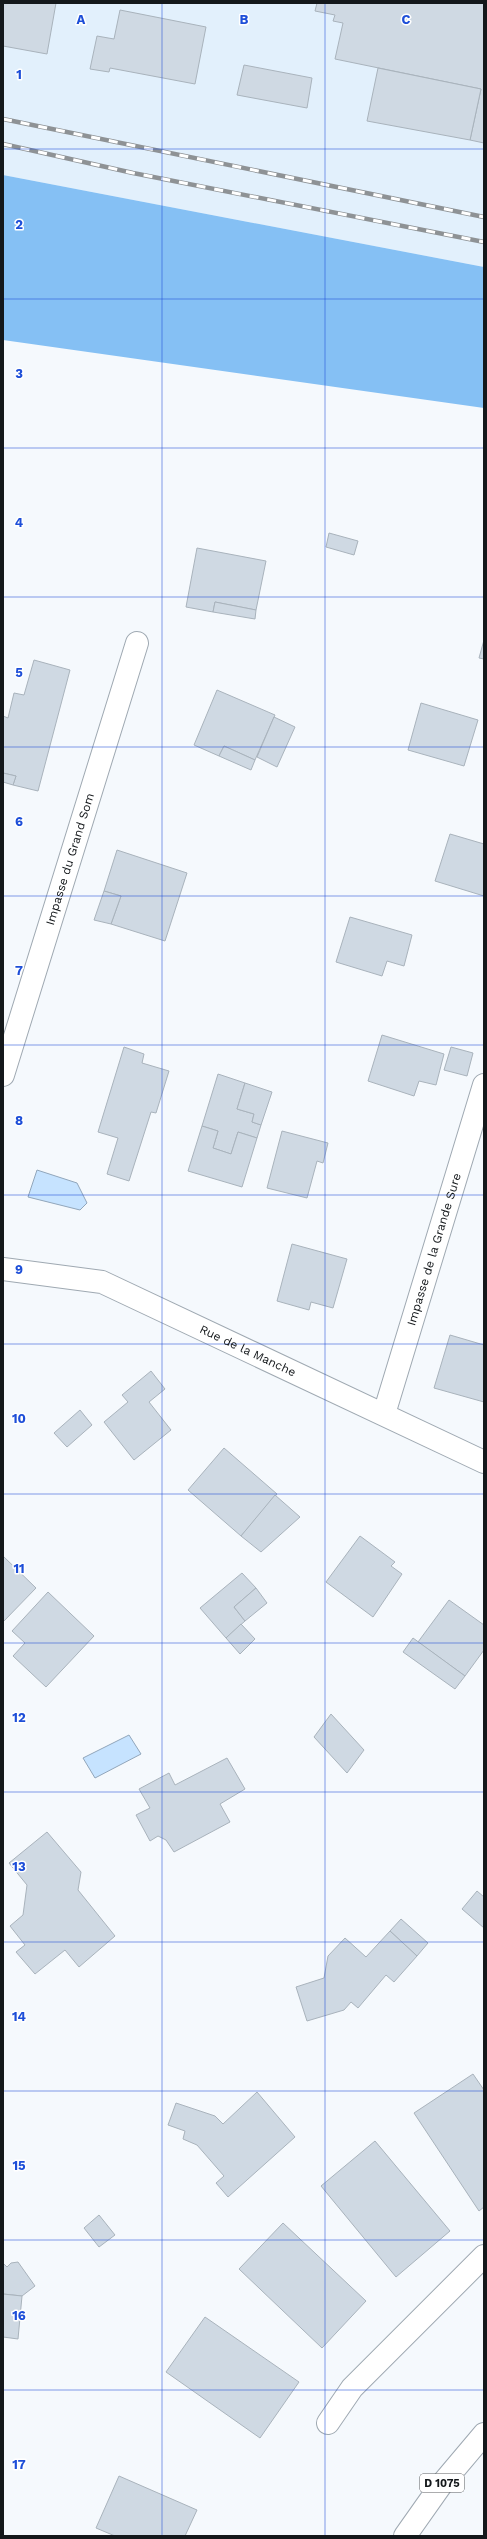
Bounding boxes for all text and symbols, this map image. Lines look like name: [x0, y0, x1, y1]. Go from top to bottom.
text: A: [77, 12, 86, 27]
text: B: [240, 12, 249, 27]
text: C: [402, 12, 411, 27]
text: 1: [16, 67, 22, 82]
text: 2: [15, 217, 23, 232]
text: 3: [15, 366, 23, 381]
text: 4: [15, 515, 24, 530]
text: 5: [15, 665, 23, 680]
street label: Impasse du Grand Som: [43, 791, 97, 927]
text: 6: [15, 814, 23, 829]
text: 7: [15, 963, 23, 978]
text: 8: [15, 1113, 23, 1128]
street label: Impasse de la Grande Sure: [404, 1171, 464, 1327]
text: 9: [15, 1262, 23, 1277]
street label: Rue de la Manche: [197, 1322, 298, 1379]
text: 10: [12, 1411, 26, 1426]
text: 11: [13, 1561, 25, 1576]
text: 12: [12, 1710, 26, 1725]
text: 13: [12, 1859, 26, 1874]
text: 14: [12, 2009, 27, 2024]
text: 15: [12, 2158, 26, 2173]
text: 16: [12, 2308, 26, 2323]
text: 17: [12, 2457, 26, 2472]
road number: D 1075: [420, 2474, 464, 2492]

